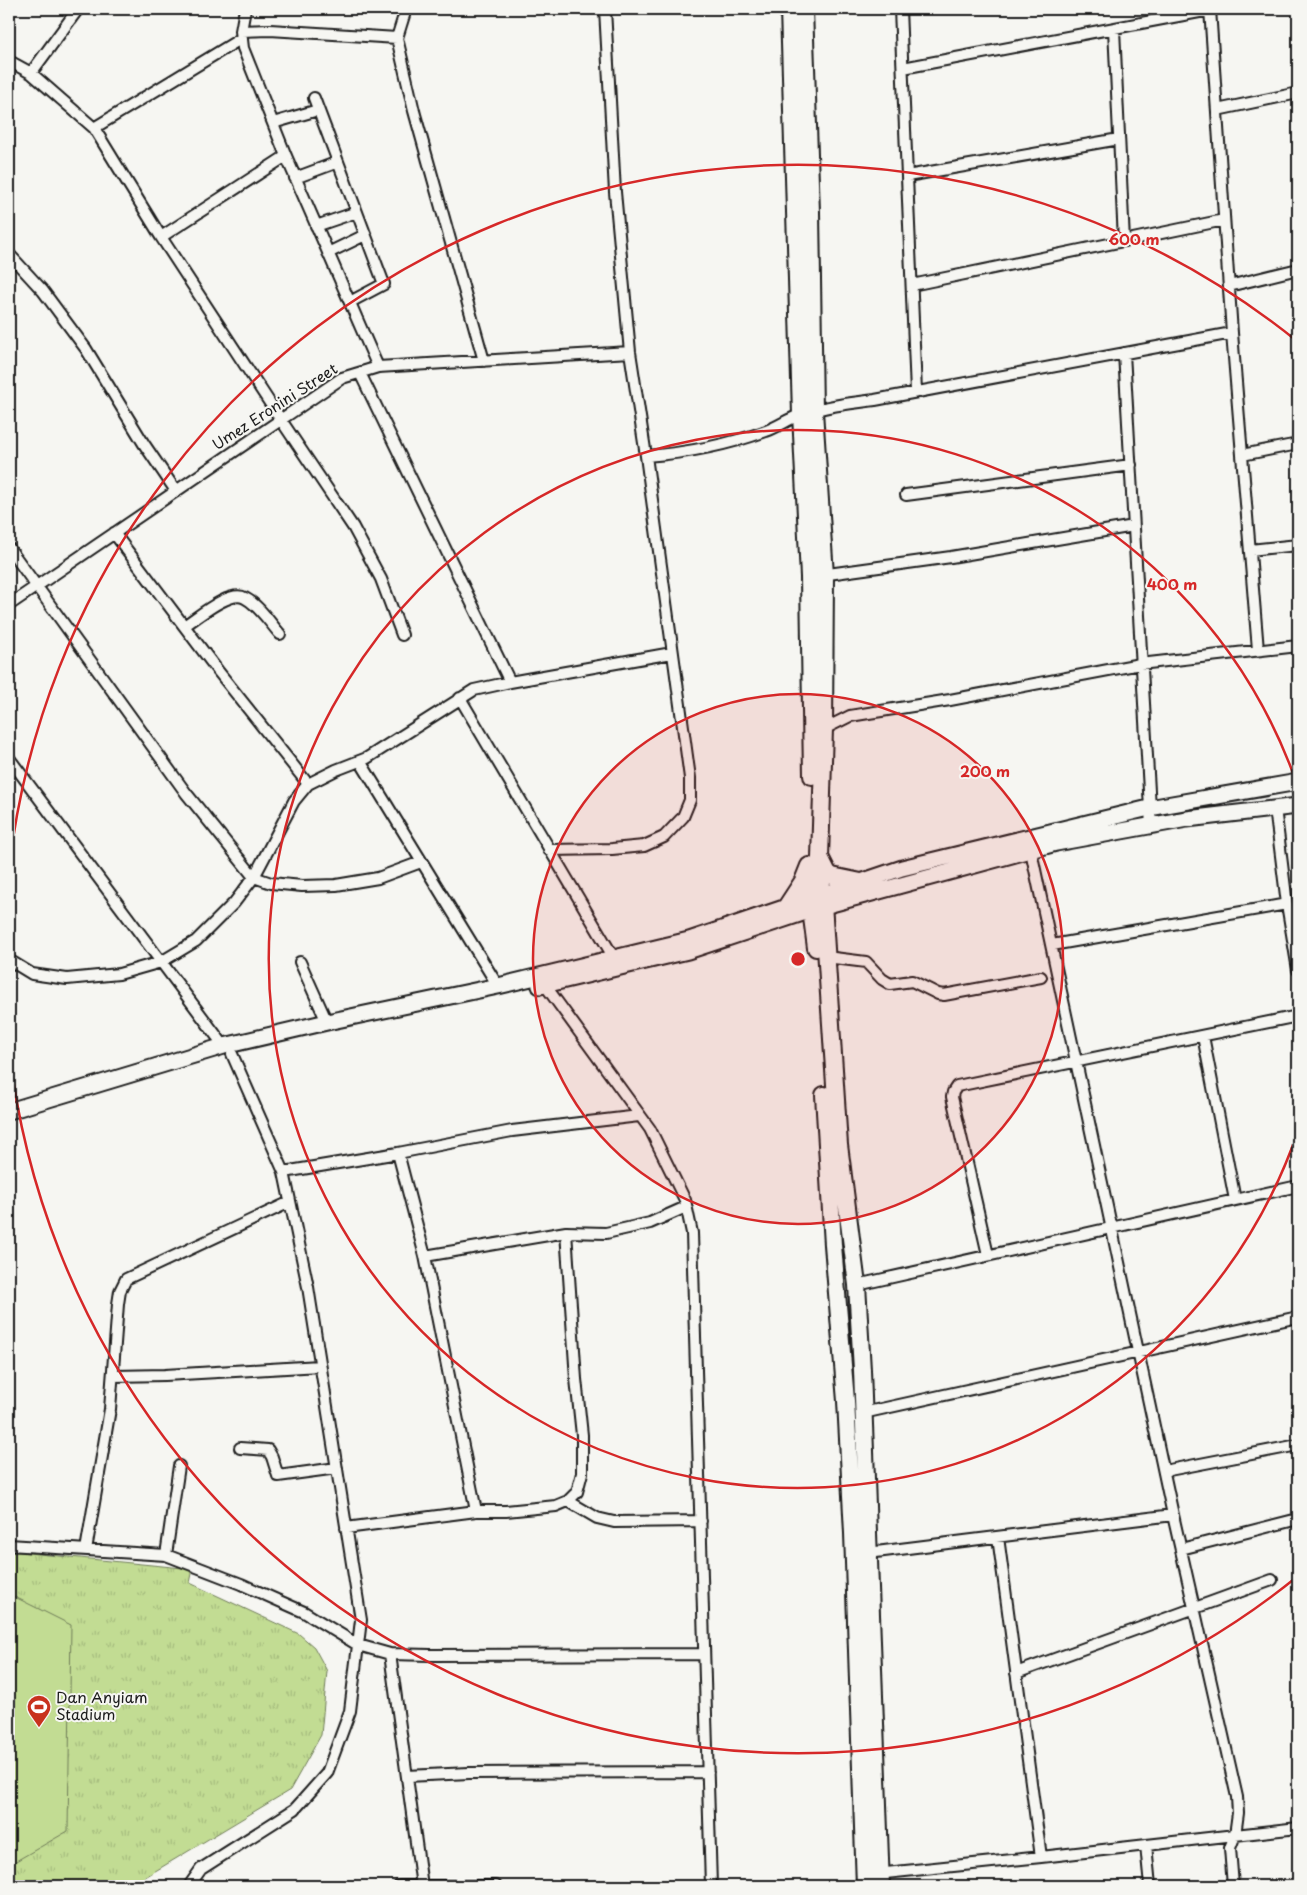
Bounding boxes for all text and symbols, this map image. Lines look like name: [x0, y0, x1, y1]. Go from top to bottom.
text: 600 m: [1108, 227, 1160, 250]
street label: Umez Eronini Street: [207, 356, 341, 455]
text: 400 m: [1147, 572, 1197, 595]
text: 200 m: [960, 759, 1010, 782]
centre of rings: [789, 950, 807, 968]
place label: Dan Anyiam Stadium: [56, 1685, 148, 1725]
sports icon: Dan Anyiam Stadium: [26, 1694, 52, 1728]

